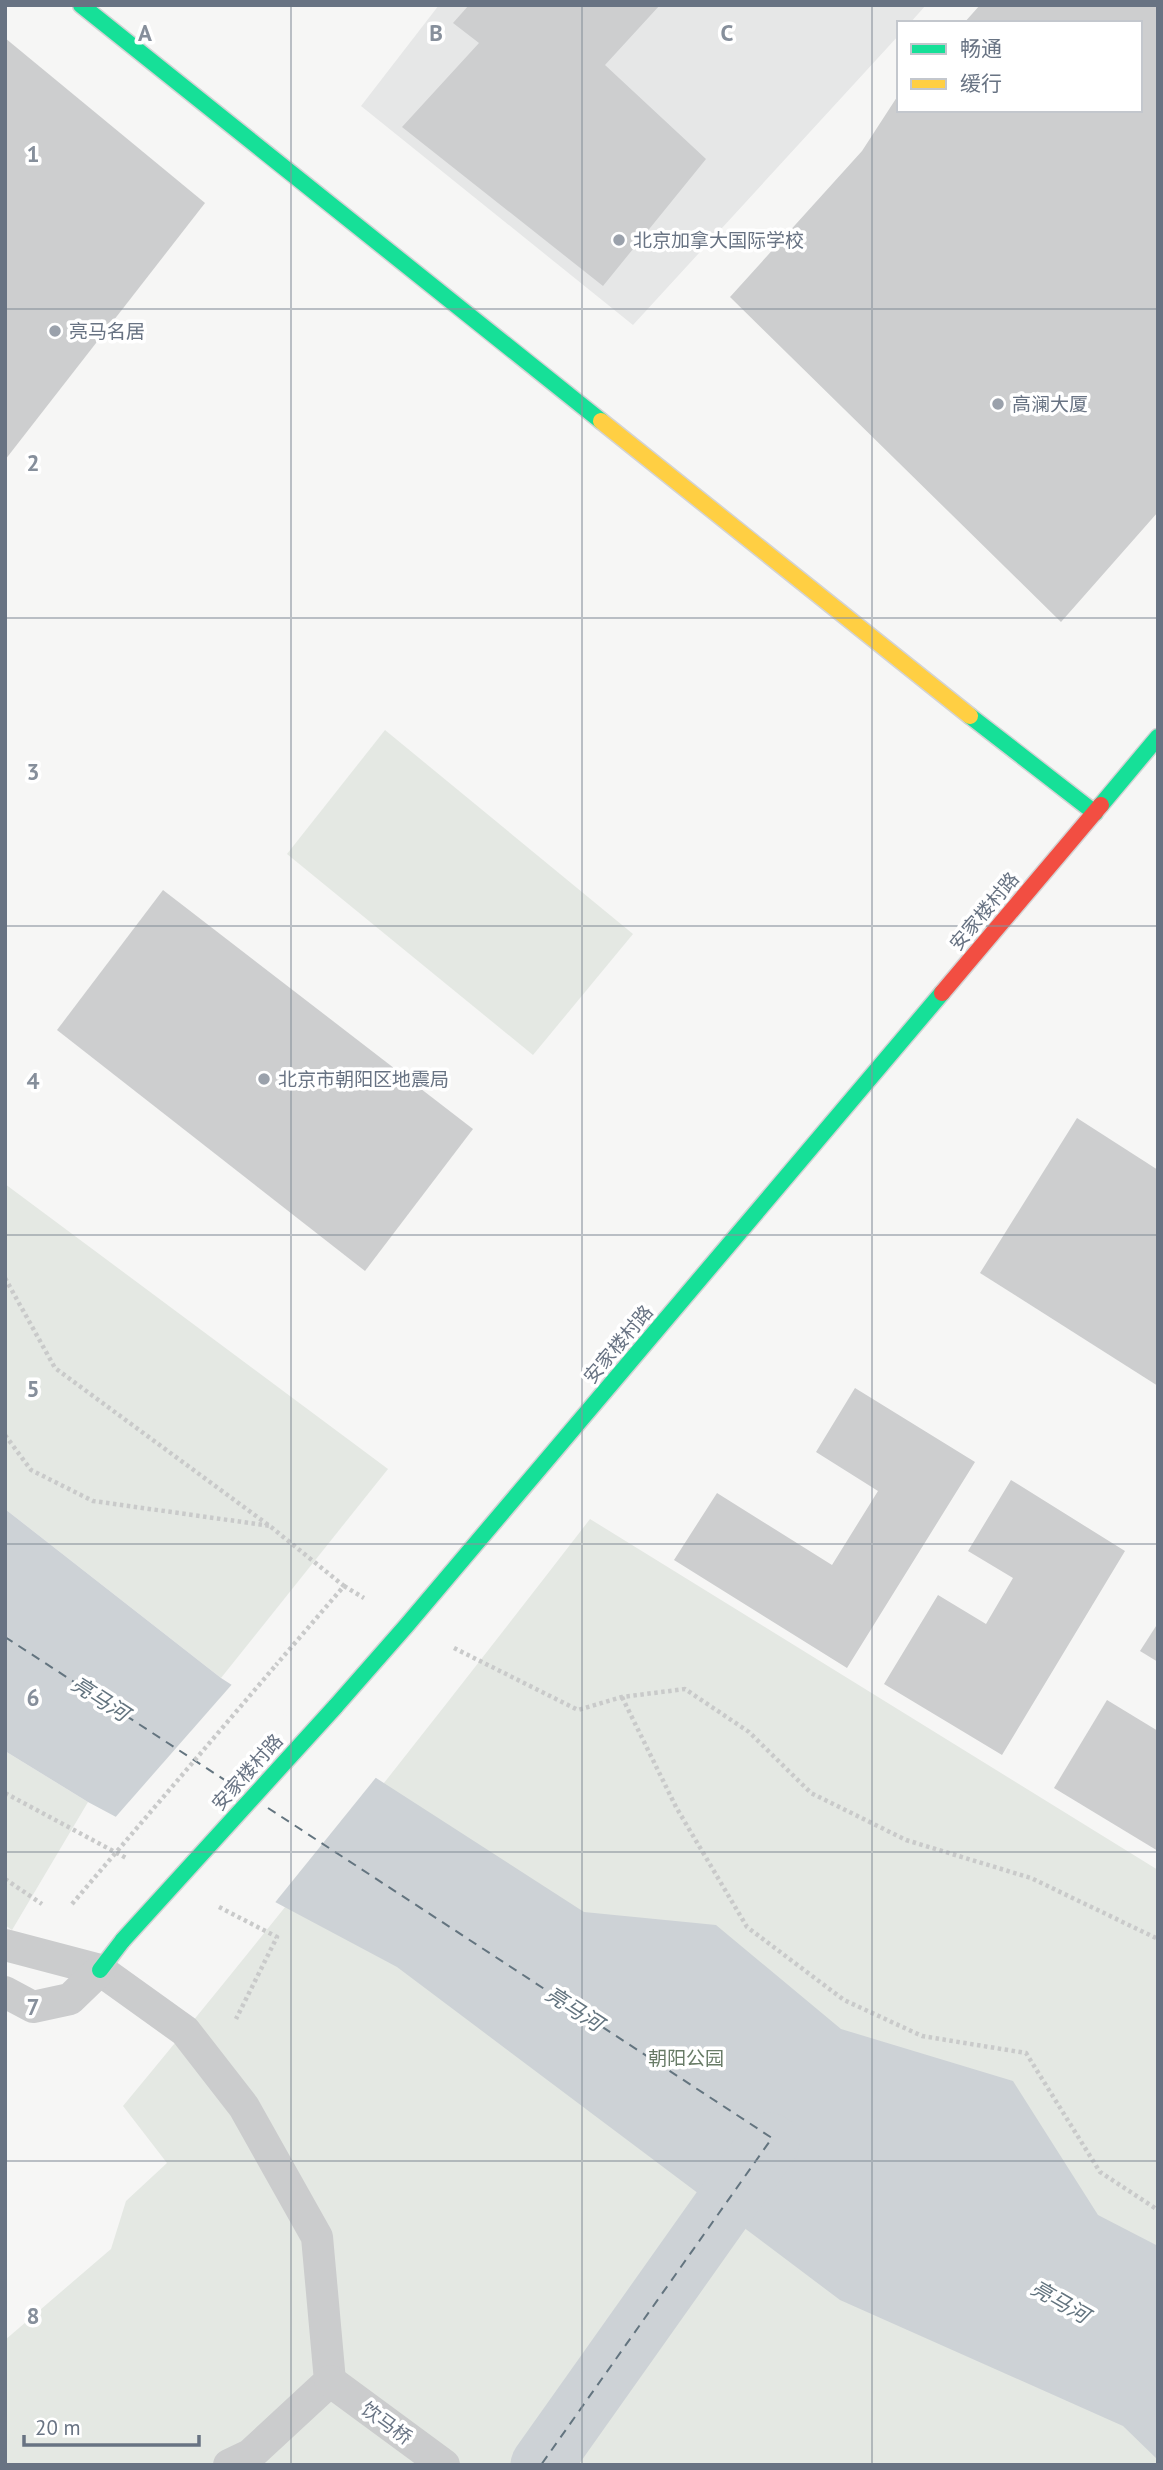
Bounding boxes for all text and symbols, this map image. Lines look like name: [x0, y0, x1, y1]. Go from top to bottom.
text: A: [138, 18, 152, 47]
text: B: [429, 18, 443, 47]
text: C: [721, 18, 734, 47]
legend: [897, 21, 1142, 112]
text: 畅通: [960, 35, 1002, 62]
text: 缓行: [960, 70, 1002, 97]
text: 1: [26, 139, 40, 168]
place label: 北京加拿大国际学校: [633, 228, 804, 252]
marker: 北京加拿大国际学校: [611, 232, 627, 248]
place label: 亮马名居: [69, 319, 145, 343]
marker: 亮马名居: [47, 323, 63, 339]
place label: 高澜大厦: [1012, 392, 1088, 416]
marker: 高澜大厦: [990, 396, 1006, 412]
text: 2: [26, 448, 40, 477]
text: 3: [26, 757, 40, 786]
street label: 安家楼村路: [944, 867, 1024, 955]
text: 4: [26, 1066, 40, 1095]
place label: 北京市朝阳区地震局: [278, 1067, 449, 1091]
marker: 北京市朝阳区地震局: [256, 1071, 272, 1087]
street label: 安家楼村路: [578, 1300, 658, 1388]
text: 5: [26, 1374, 40, 1403]
water label: 亮马河: [67, 1670, 137, 1729]
text: 6: [26, 1683, 40, 1712]
street label: 安家楼村路: [206, 1729, 288, 1815]
water label: 亮马河: [541, 1980, 611, 2039]
text: 7: [26, 1992, 40, 2021]
park label: 朝阳公园: [648, 2046, 724, 2070]
water label: 亮马河: [1026, 2274, 1098, 2331]
text: 8: [26, 2301, 40, 2330]
street label: 饮马桥: [357, 2397, 417, 2449]
scale bar: [24, 2404, 200, 2448]
text: 20 m: [35, 2414, 81, 2441]

